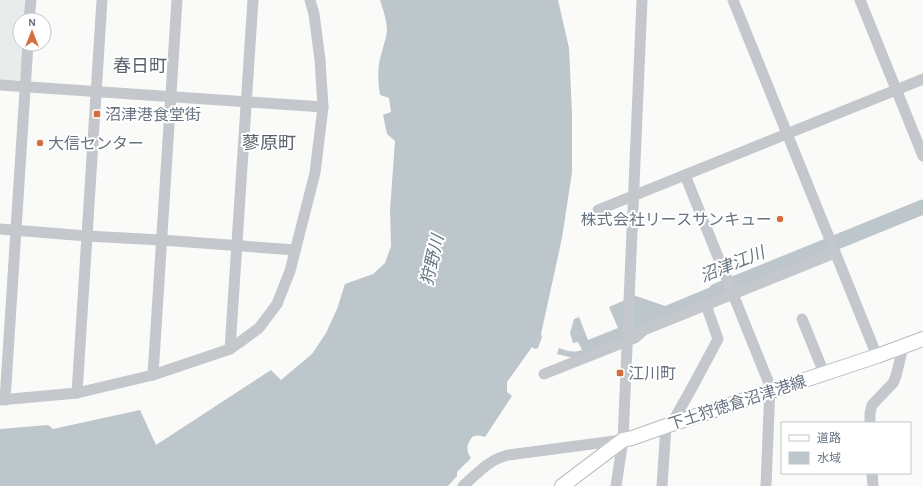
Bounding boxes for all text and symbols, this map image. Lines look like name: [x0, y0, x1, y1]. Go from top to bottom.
north arrow: [12, 12, 52, 52]
text: N: [28, 17, 36, 28]
district label: 春日町: [113, 56, 167, 76]
place label: 沼津港食堂街: [105, 106, 201, 123]
marker: 沼津港食堂街: [92, 109, 102, 119]
district label: 蓼原町: [242, 134, 296, 153]
place label: 大信センター: [48, 135, 144, 152]
marker: 大信センター: [35, 138, 45, 148]
place label: 株式会社リースサンキュー: [581, 212, 772, 228]
marker: 株式会社リースサンキュー: [775, 214, 785, 224]
water label: 狩野川: [417, 231, 447, 287]
water label: 沼津江川: [697, 242, 769, 285]
place label: 江川町: [628, 365, 676, 382]
marker: 江川町: [615, 368, 625, 378]
street label: 下土狩徳倉沼津港線: [666, 372, 808, 433]
legend: [781, 422, 911, 474]
text: 道路: [817, 431, 841, 444]
text: 水域: [817, 452, 841, 464]

